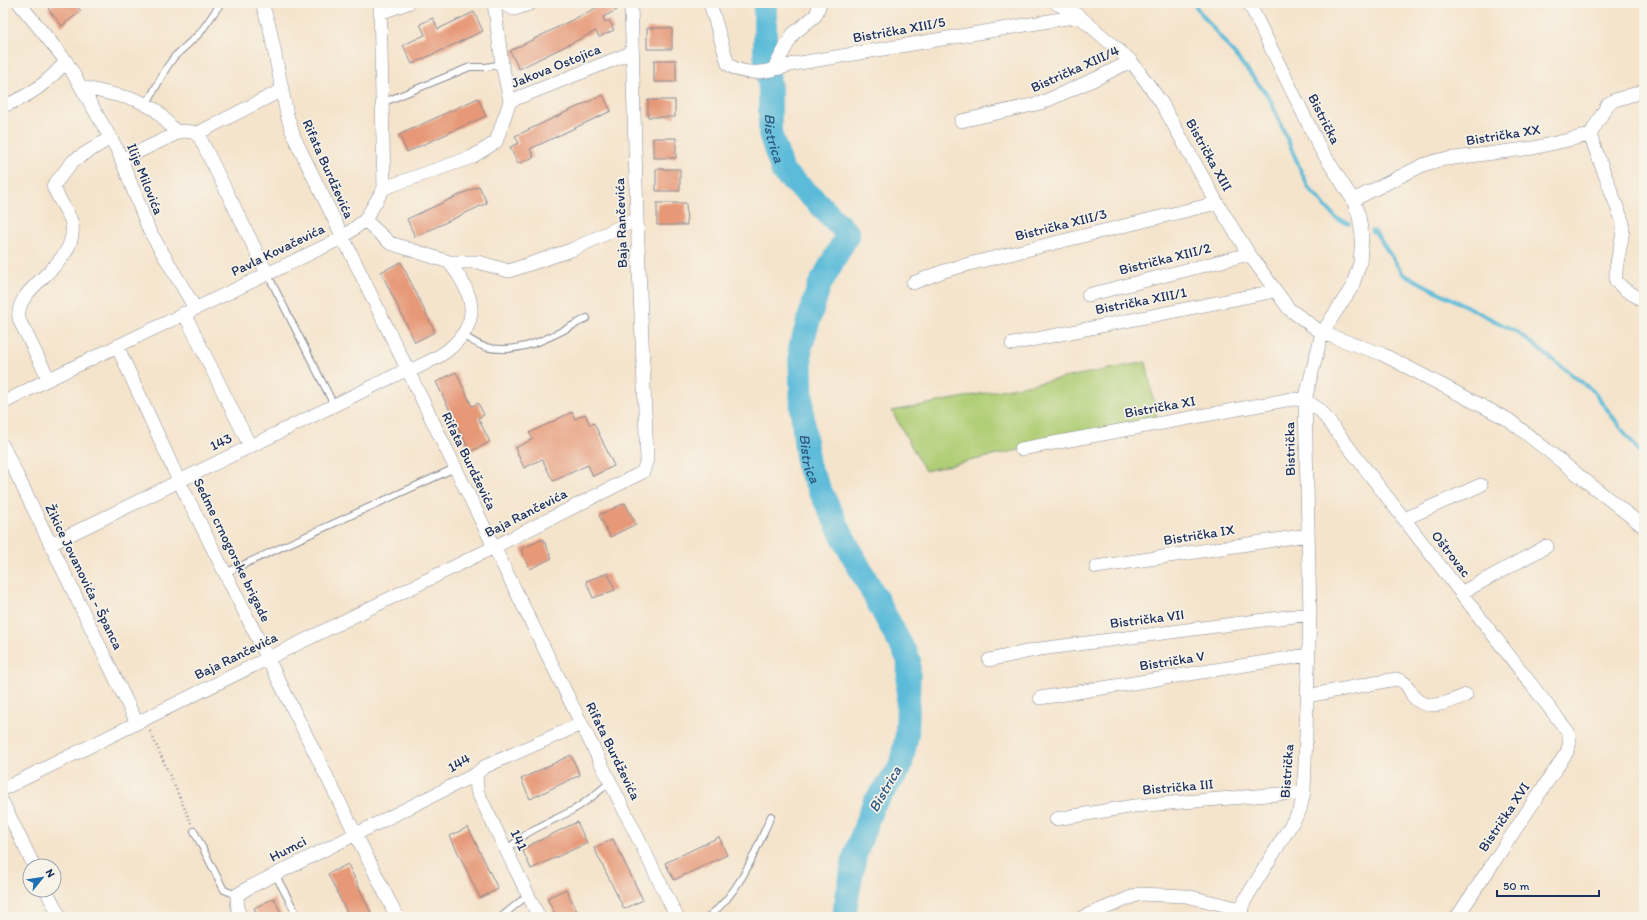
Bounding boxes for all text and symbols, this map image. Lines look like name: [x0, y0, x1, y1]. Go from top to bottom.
street label: Bistrička XIII/5: [851, 13, 947, 47]
street label: Jakova Ostojica: [509, 40, 604, 92]
street label: Bistrička XIII/4: [1028, 42, 1122, 96]
street label: Bistrička: [1304, 91, 1344, 148]
water label: Bistrica: [761, 113, 788, 165]
street label: Bistrička XIII: [1182, 116, 1236, 194]
street label: Rifata Burdževića: [298, 117, 358, 222]
street label: Bistrička XX: [1465, 121, 1542, 149]
street label: Ilije Milovića: [123, 141, 167, 218]
street label: Baja Rančevića: [611, 177, 631, 268]
street label: Bistrička XIII/3: [1013, 205, 1109, 245]
street label: Pavla Kovačevića: [228, 220, 328, 280]
street label: Bistrička XIII/2: [1117, 239, 1213, 279]
street label: Bistrička XIII/1: [1094, 284, 1189, 318]
street label: Bistrička XI: [1123, 392, 1197, 422]
street label: Rifata Burdževića: [438, 409, 500, 513]
street label: Bistrička: [1281, 421, 1299, 476]
street label: 143: [207, 429, 235, 455]
water label: Bistrica: [796, 433, 824, 486]
street label: Sedme crnogorske brigade: [190, 475, 274, 625]
street label: Baja Rančevića: [482, 485, 571, 541]
street label: Žikice Jovanovića - Španca: [41, 501, 127, 653]
street label: Bistrička IX: [1162, 521, 1236, 549]
street label: Oštrovac: [1428, 527, 1475, 581]
street label: Bistrička VII: [1109, 606, 1185, 632]
street label: Baja Rančevića: [192, 628, 281, 683]
street label: Bistrička V: [1138, 647, 1207, 675]
street label: Rifata Burdževića: [582, 699, 644, 803]
street label: Bistrička: [1277, 743, 1297, 799]
street label: 144: [445, 750, 474, 776]
water label: Bistrica: [865, 762, 906, 815]
street label: Bistrička III: [1142, 775, 1214, 799]
street label: Bistrička XVI: [1475, 779, 1533, 855]
street label: 141: [507, 827, 532, 854]
street label: Humci: [267, 833, 309, 865]
north arrow: [22, 858, 62, 898]
text: N: [43, 867, 58, 880]
scale bar: [1497, 872, 1599, 898]
text: 50 m: [1503, 879, 1529, 893]

